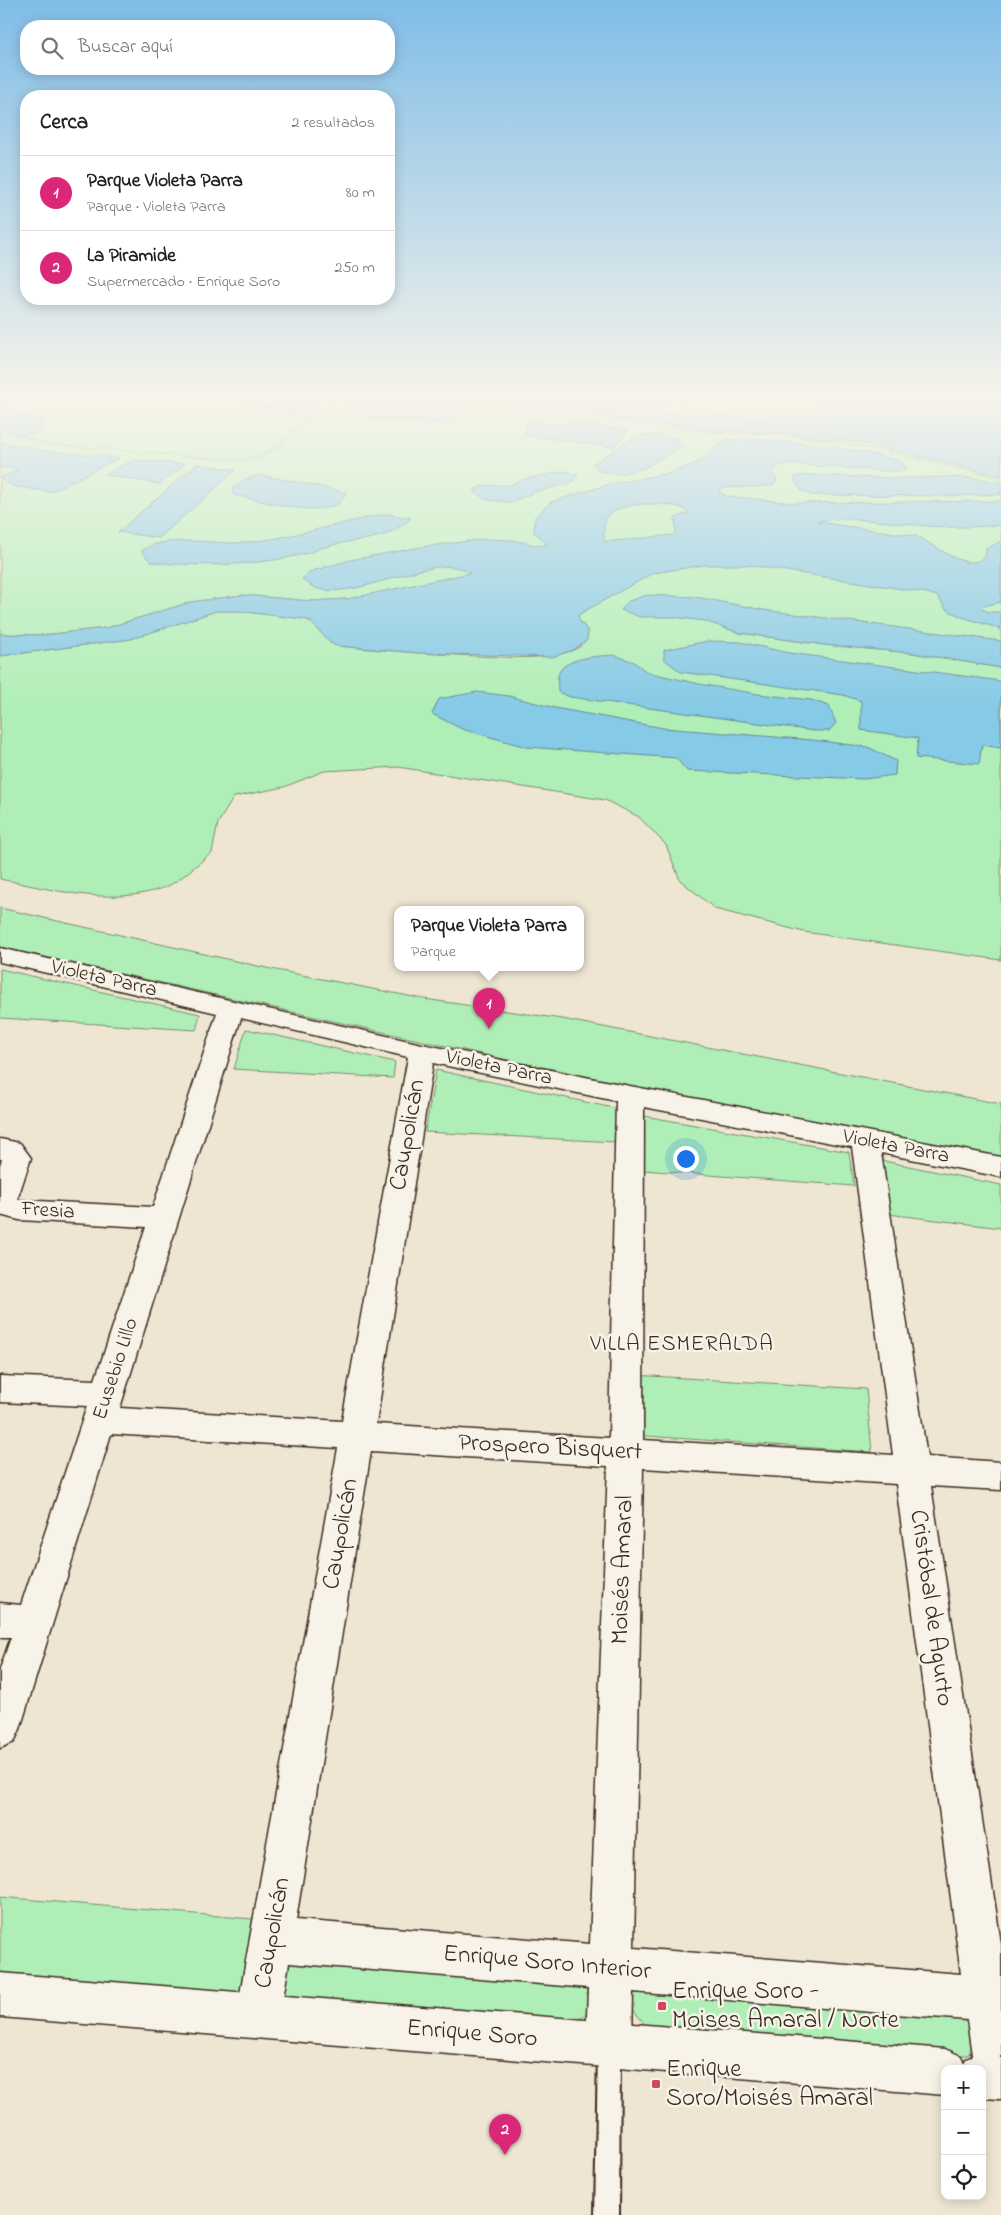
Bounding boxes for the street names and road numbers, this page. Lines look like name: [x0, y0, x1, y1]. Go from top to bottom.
street label: Violeta Parra: [47, 952, 160, 1006]
street label: Violeta Parra: [442, 1042, 555, 1094]
street label: Caupolicán: [381, 1077, 435, 1193]
street label: Violeta Parra: [839, 1122, 952, 1172]
street label: Fresia: [19, 1194, 76, 1228]
street label: Eusebio Lillo: [85, 1314, 147, 1424]
street label: Prospero Bisquert: [457, 1425, 644, 1471]
street label: Caupolicán: [314, 1476, 368, 1592]
street label: Moisés Amaral: [602, 1495, 644, 1645]
street label: Cristóbal de Agurto: [898, 1507, 963, 1709]
street label: Caupolicán: [246, 1875, 300, 1991]
street label: Enrique Soro Interior: [442, 1936, 653, 1990]
street label: Enrique Soro: [405, 2010, 539, 2058]

